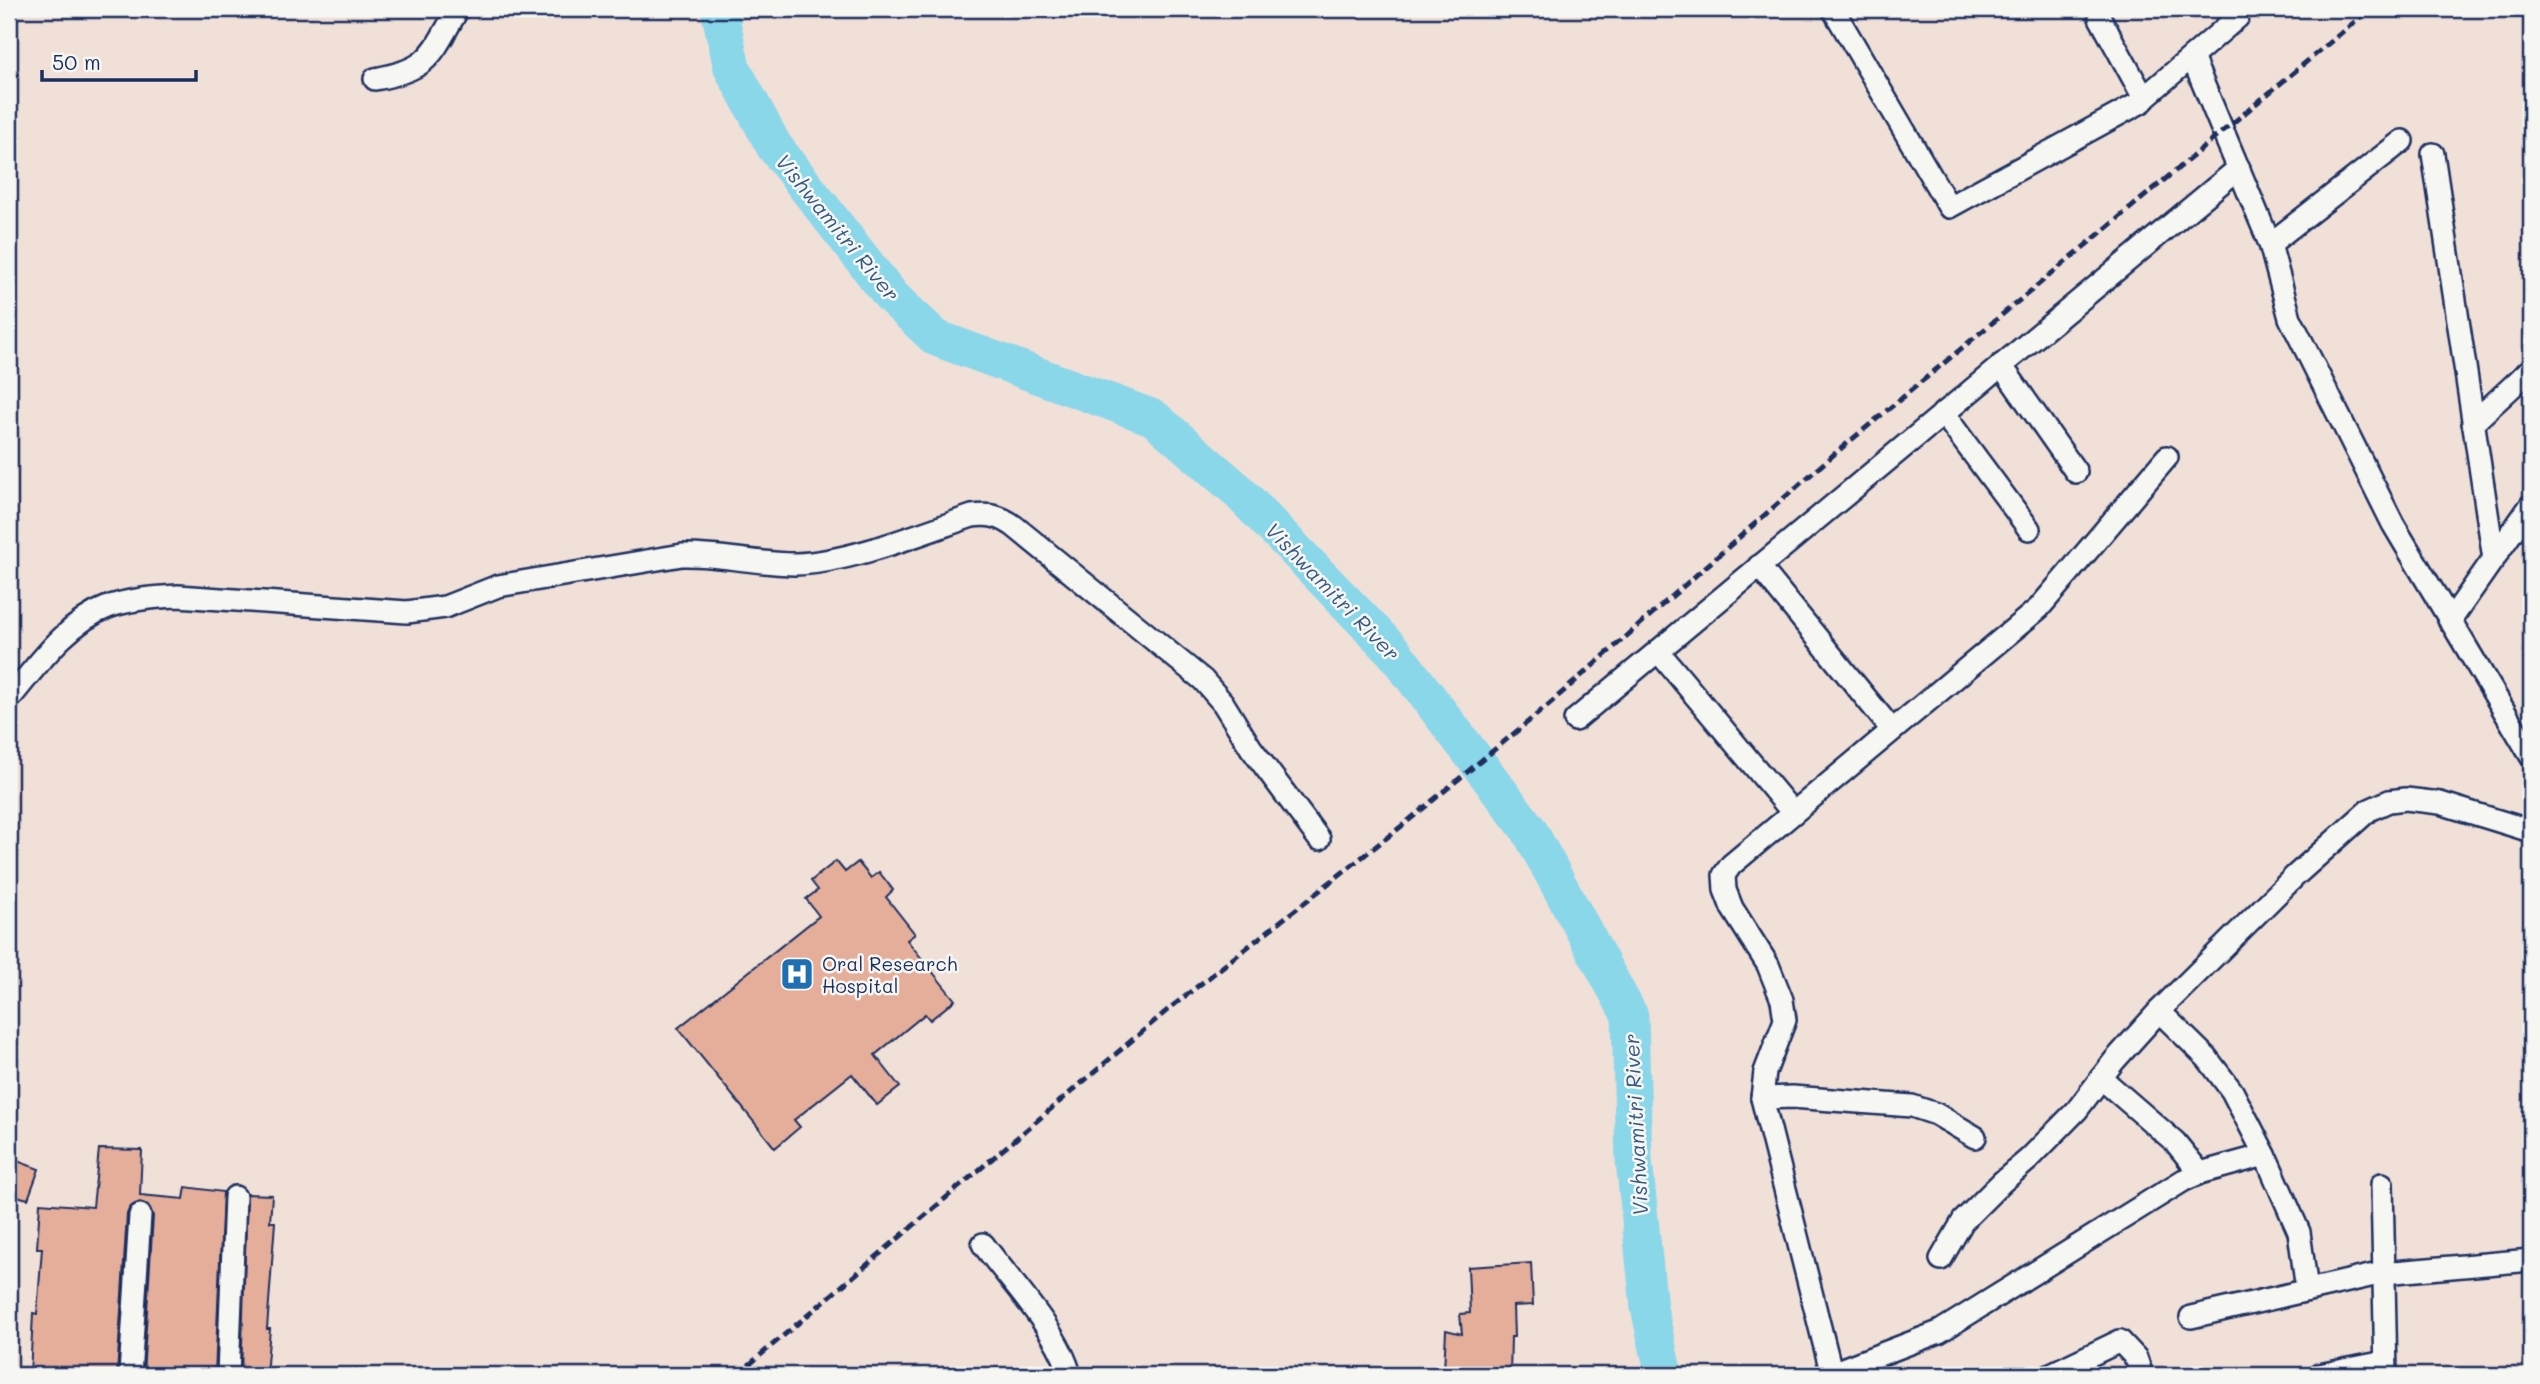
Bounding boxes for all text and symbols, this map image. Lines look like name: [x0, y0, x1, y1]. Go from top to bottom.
scale bar: [42, 38, 196, 82]
text: 50 m: [52, 48, 101, 75]
water label: Vishwamitri River: [770, 148, 906, 306]
water label: Vishwamitri River: [1260, 516, 1406, 666]
place label: Oral Research Hospital: [822, 951, 957, 998]
hospital icon: Oral Research Hospital: [778, 955, 816, 993]
water label: Vishwamitri River: [1617, 1033, 1653, 1217]

